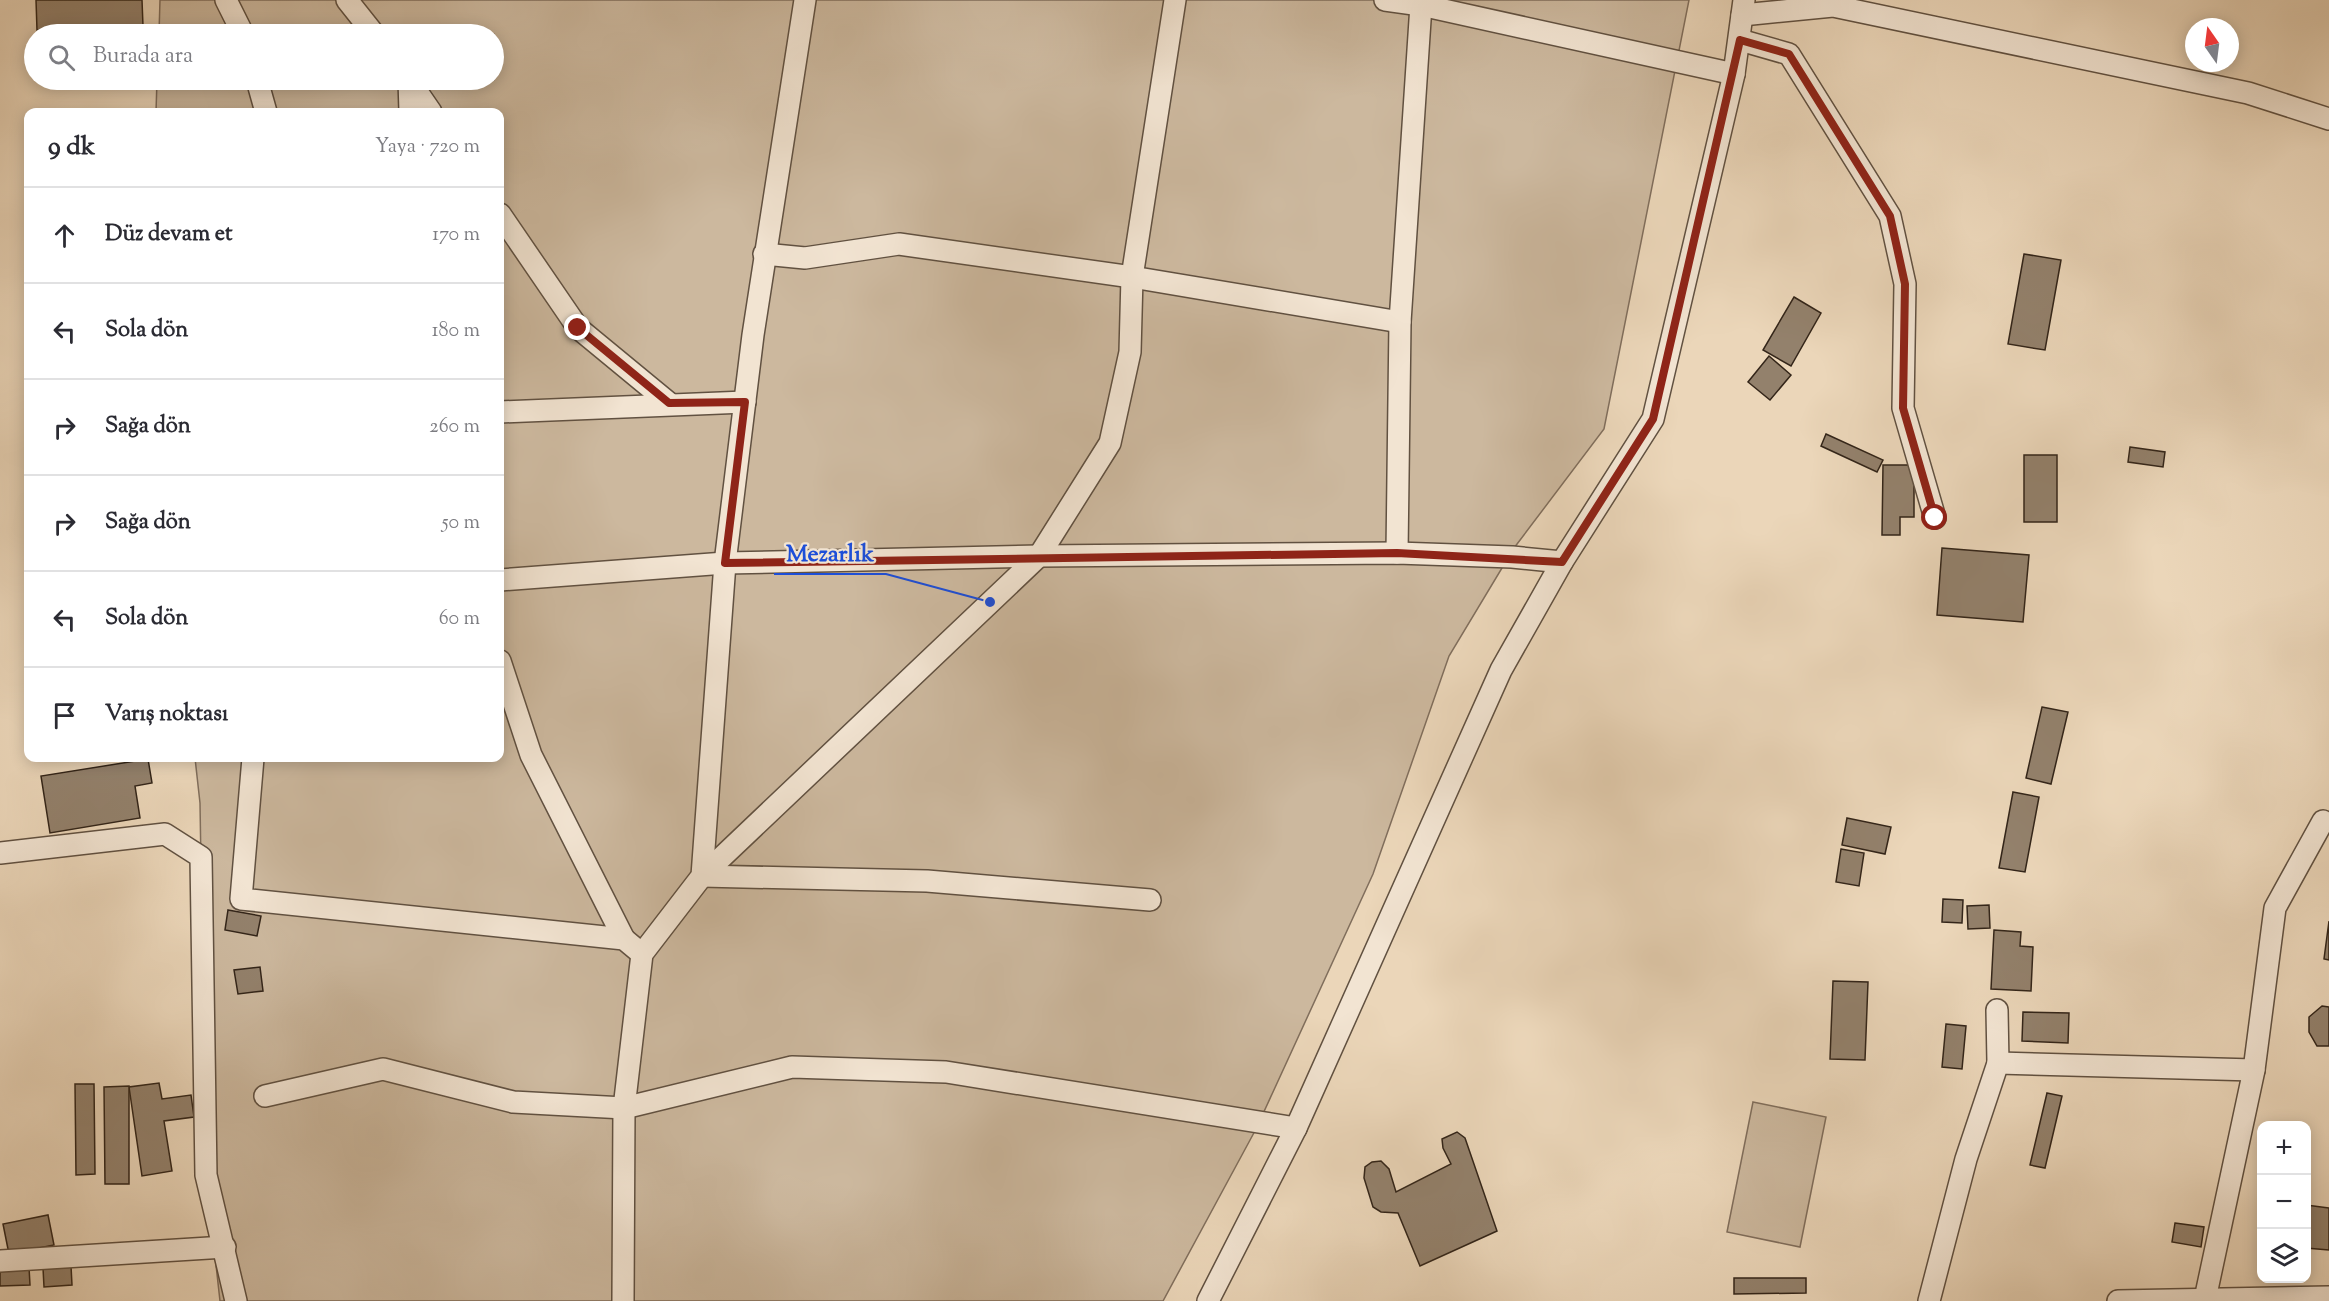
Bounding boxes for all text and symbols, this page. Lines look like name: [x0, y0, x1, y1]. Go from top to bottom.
north arrow: [2185, 18, 2239, 72]
search box: [24, 24, 504, 90]
icon: search: [45, 41, 78, 74]
text: Burada ara: [93, 41, 193, 73]
text: 9 dk: [48, 129, 95, 166]
text: Yaya · 720 m: [375, 133, 480, 162]
icon: ahead: [48, 219, 81, 252]
text: Düz devam et: [105, 219, 232, 251]
text: 170 m: [432, 221, 480, 250]
route end: [564, 314, 590, 340]
icon: left: [48, 315, 81, 348]
text: Sola dön: [105, 315, 188, 347]
text: 180 m: [432, 317, 480, 346]
icon: right: [48, 411, 81, 444]
text: Sağa dön: [105, 411, 191, 443]
text: 260 m: [429, 413, 480, 442]
route start: [1921, 504, 1947, 530]
icon: right: [48, 507, 81, 540]
text: Sağa dön: [105, 507, 191, 539]
text: 50 m: [442, 509, 480, 538]
callout: Mezarlık: [774, 532, 886, 574]
text: Mezarlık: [786, 538, 875, 572]
icon: left: [48, 603, 81, 636]
text: Sola dön: [105, 603, 188, 635]
text: 60 m: [439, 605, 480, 634]
icon: arrive: [48, 699, 81, 732]
text: Varış noktası: [105, 699, 228, 731]
map controls: [2257, 1121, 2311, 1283]
button: +: [2257, 1121, 2311, 1175]
button: −: [2257, 1175, 2311, 1229]
button: layers: [2257, 1229, 2311, 1283]

